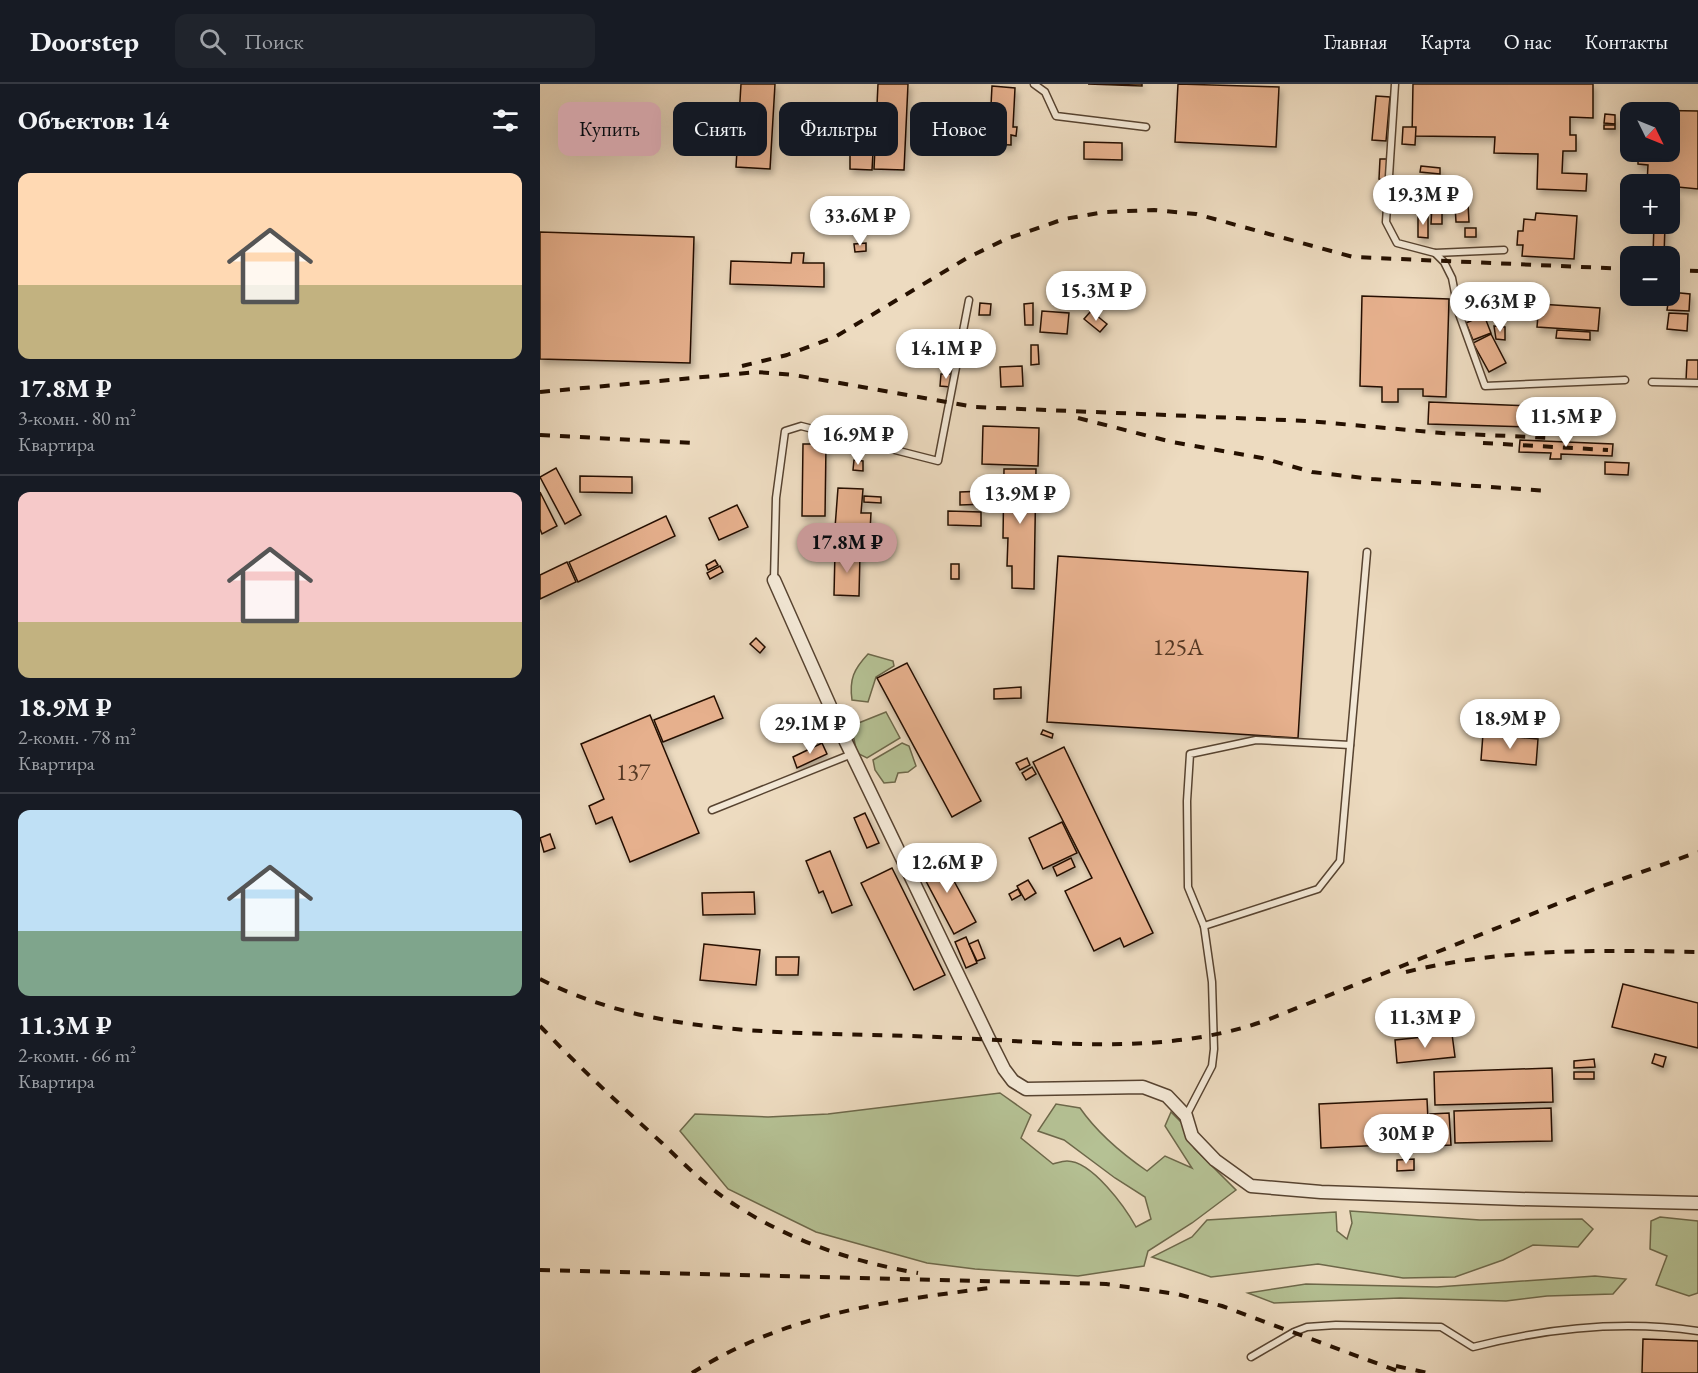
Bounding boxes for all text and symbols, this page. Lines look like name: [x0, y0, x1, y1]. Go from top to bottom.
search box: [175, 14, 595, 68]
text: Doorstep: [30, 23, 139, 59]
icon: search: [196, 25, 229, 58]
text: Поиск: [244, 27, 304, 56]
text: Главная: [1323, 28, 1387, 55]
text: Карта: [1420, 28, 1471, 55]
text: О нас: [1504, 28, 1552, 55]
text: Контакты: [1585, 28, 1668, 55]
chip: Купить: [558, 102, 661, 156]
chip: Снять: [673, 102, 767, 156]
chip: Фильтры: [779, 102, 898, 156]
chip: Новое: [910, 102, 1007, 156]
north arrow: [1620, 102, 1680, 162]
map controls: [1620, 102, 1680, 306]
text: Объектов: 14: [18, 103, 169, 137]
icon: filters: [489, 104, 522, 137]
button: +: [1620, 174, 1680, 234]
pin: 19.3M ₽: [1368, 175, 1478, 226]
text: 19.3M ₽: [1387, 181, 1459, 207]
pin: 33.6M ₽: [805, 196, 915, 247]
text: 33.6M ₽: [824, 202, 896, 228]
icon: home: [216, 212, 324, 320]
button: −: [1620, 246, 1680, 306]
pin: 15.3M ₽: [1041, 271, 1151, 322]
text: 15.3M ₽: [1060, 277, 1132, 303]
pin: 9.63M ₽: [1445, 282, 1555, 333]
text: 9.63M ₽: [1464, 288, 1536, 314]
pin: 14.1M ₽: [891, 329, 1001, 380]
text: 14.1M ₽: [910, 335, 982, 361]
text: 17.8M ₽: [18, 371, 112, 405]
pin: 11.5M ₽: [1511, 397, 1621, 448]
text: 11.5M ₽: [1530, 403, 1602, 429]
text: 3-комн. · 80 m²: [18, 405, 136, 431]
pin: 16.9M ₽: [803, 415, 913, 466]
text: 16.9M ₽: [822, 421, 894, 447]
text: Квартира: [18, 431, 95, 457]
pin: 13.9M ₽: [965, 474, 1075, 525]
text: 13.9M ₽: [984, 480, 1056, 506]
pin: 17.8M ₽: [792, 523, 902, 574]
text: 17.8M ₽: [811, 529, 883, 555]
icon: home: [216, 531, 324, 639]
house number: 125А: [1152, 631, 1204, 662]
text: 18.9M ₽: [18, 690, 112, 724]
pin: 18.9M ₽: [1455, 699, 1565, 750]
pin: 29.1M ₽: [755, 704, 865, 755]
text: 18.9M ₽: [1474, 705, 1546, 731]
text: 29.1M ₽: [774, 710, 846, 736]
text: 2-комн. · 78 m²: [18, 724, 136, 750]
text: Квартира: [18, 750, 95, 776]
house number: 137: [616, 756, 651, 787]
pin: 12.6M ₽: [892, 843, 1002, 894]
icon: home: [216, 849, 324, 957]
text: 12.6M ₽: [911, 849, 983, 875]
pin: 11.3M ₽: [1370, 998, 1480, 1049]
text: 11.3M ₽: [1389, 1004, 1461, 1030]
text: 11.3M ₽: [18, 1008, 112, 1042]
text: 2-комн. · 66 m²: [18, 1042, 136, 1068]
text: Квартира: [18, 1068, 95, 1094]
pin: 30M ₽: [1364, 1114, 1448, 1165]
text: 30M ₽: [1378, 1120, 1434, 1146]

